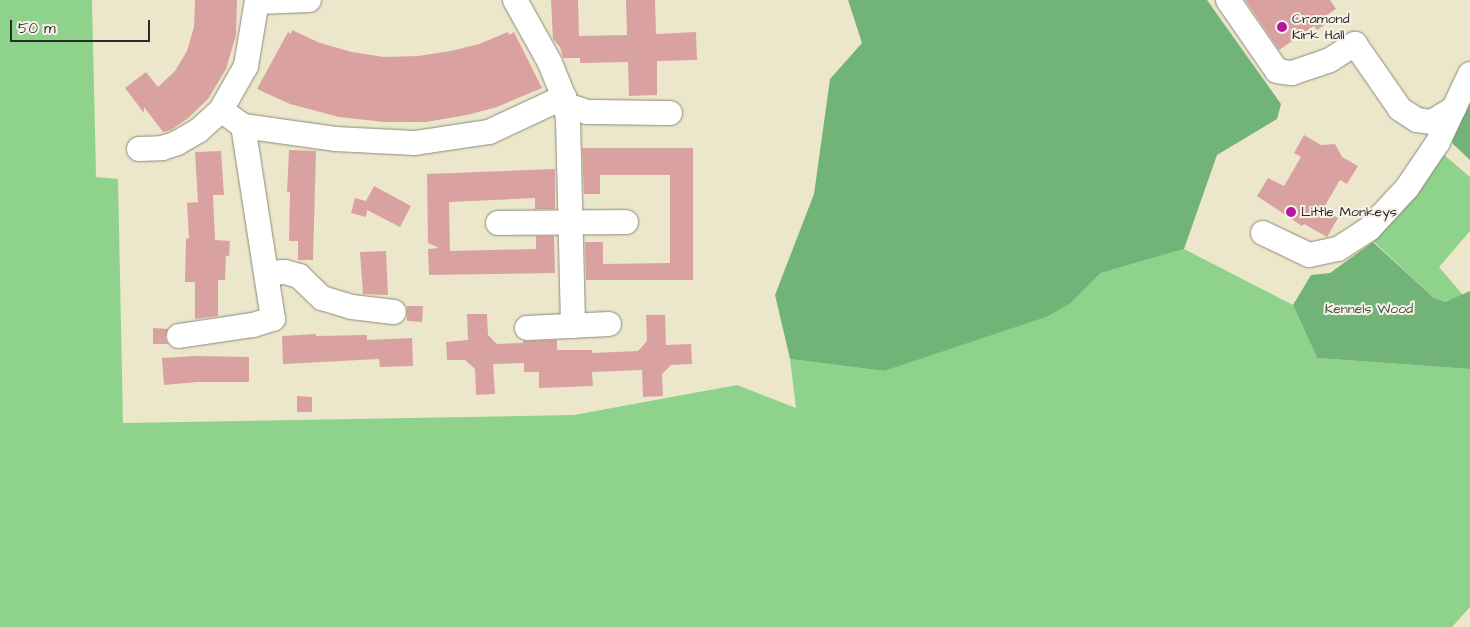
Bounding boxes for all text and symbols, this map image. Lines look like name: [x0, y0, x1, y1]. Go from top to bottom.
scale bar: [12, 10, 152, 42]
place label: Cramond Kirk Hall: [1292, 11, 1350, 44]
text: 50 m: [18, 18, 56, 39]
marker: Cramond Kirk Hall: [1276, 21, 1288, 33]
place label: Little Monkeys: [1301, 204, 1397, 220]
marker: Little Monkeys: [1285, 206, 1297, 218]
park label: Kennels Wood: [1325, 301, 1413, 317]

